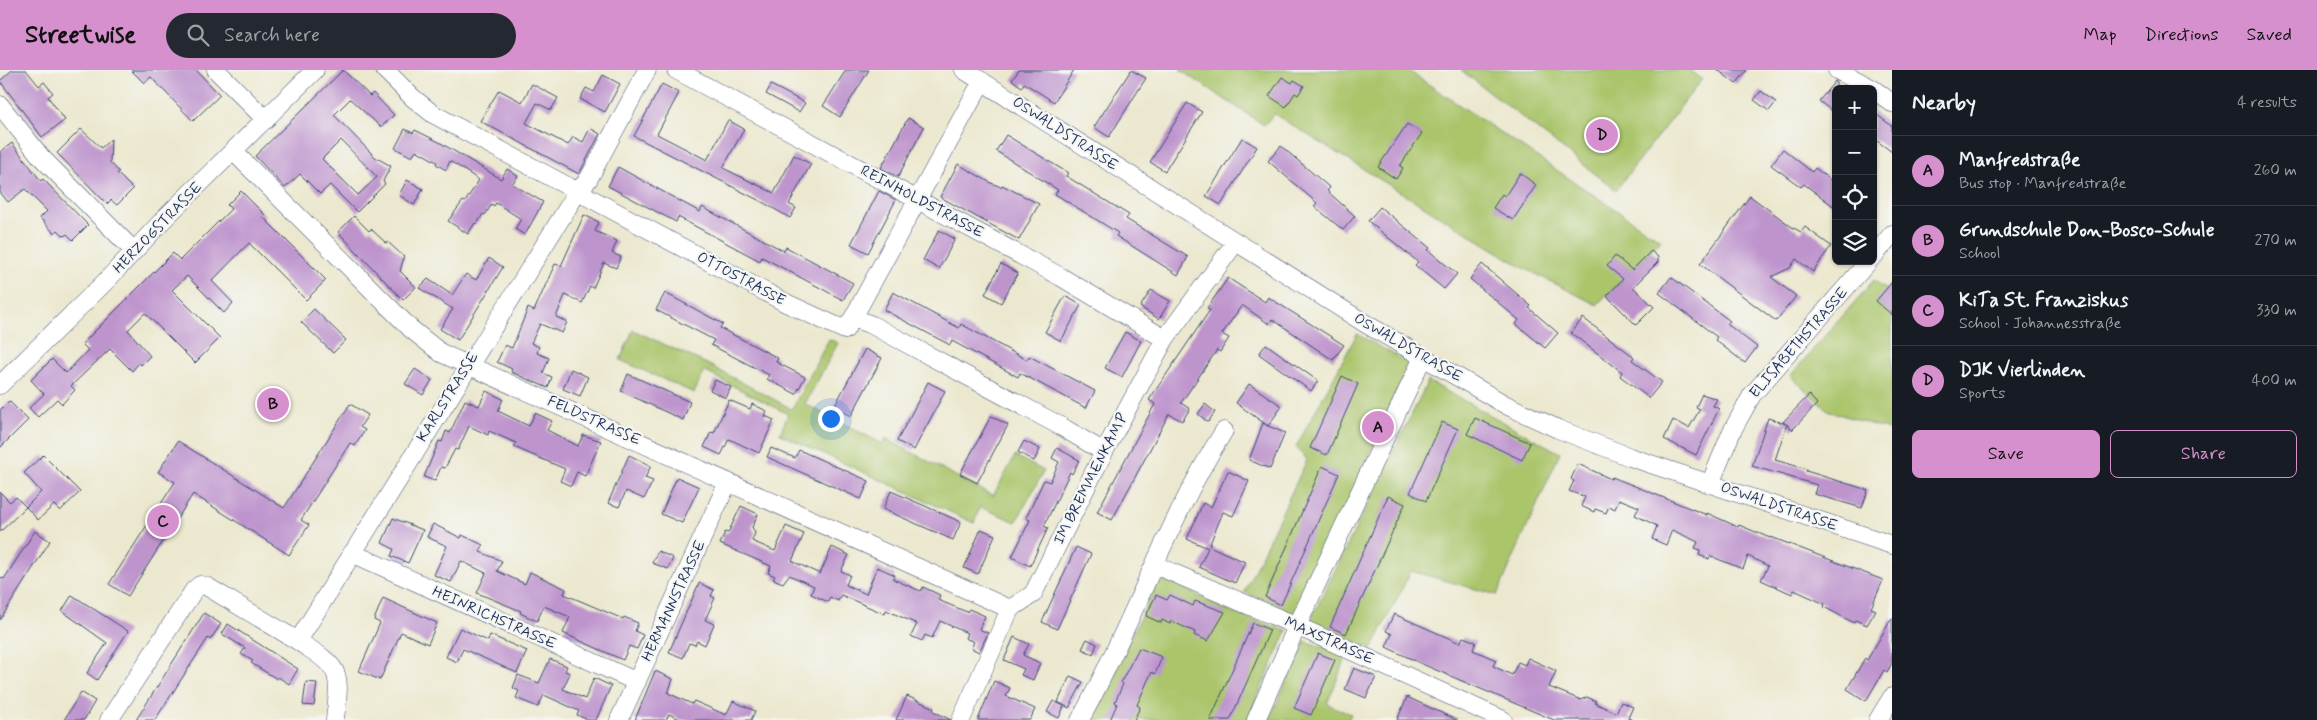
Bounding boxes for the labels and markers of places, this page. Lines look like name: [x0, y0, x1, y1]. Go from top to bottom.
pin: D: [1586, 116, 1618, 154]
pin: B: [257, 385, 289, 423]
pin: A: [1362, 408, 1394, 446]
pin: C: [147, 502, 179, 540]

